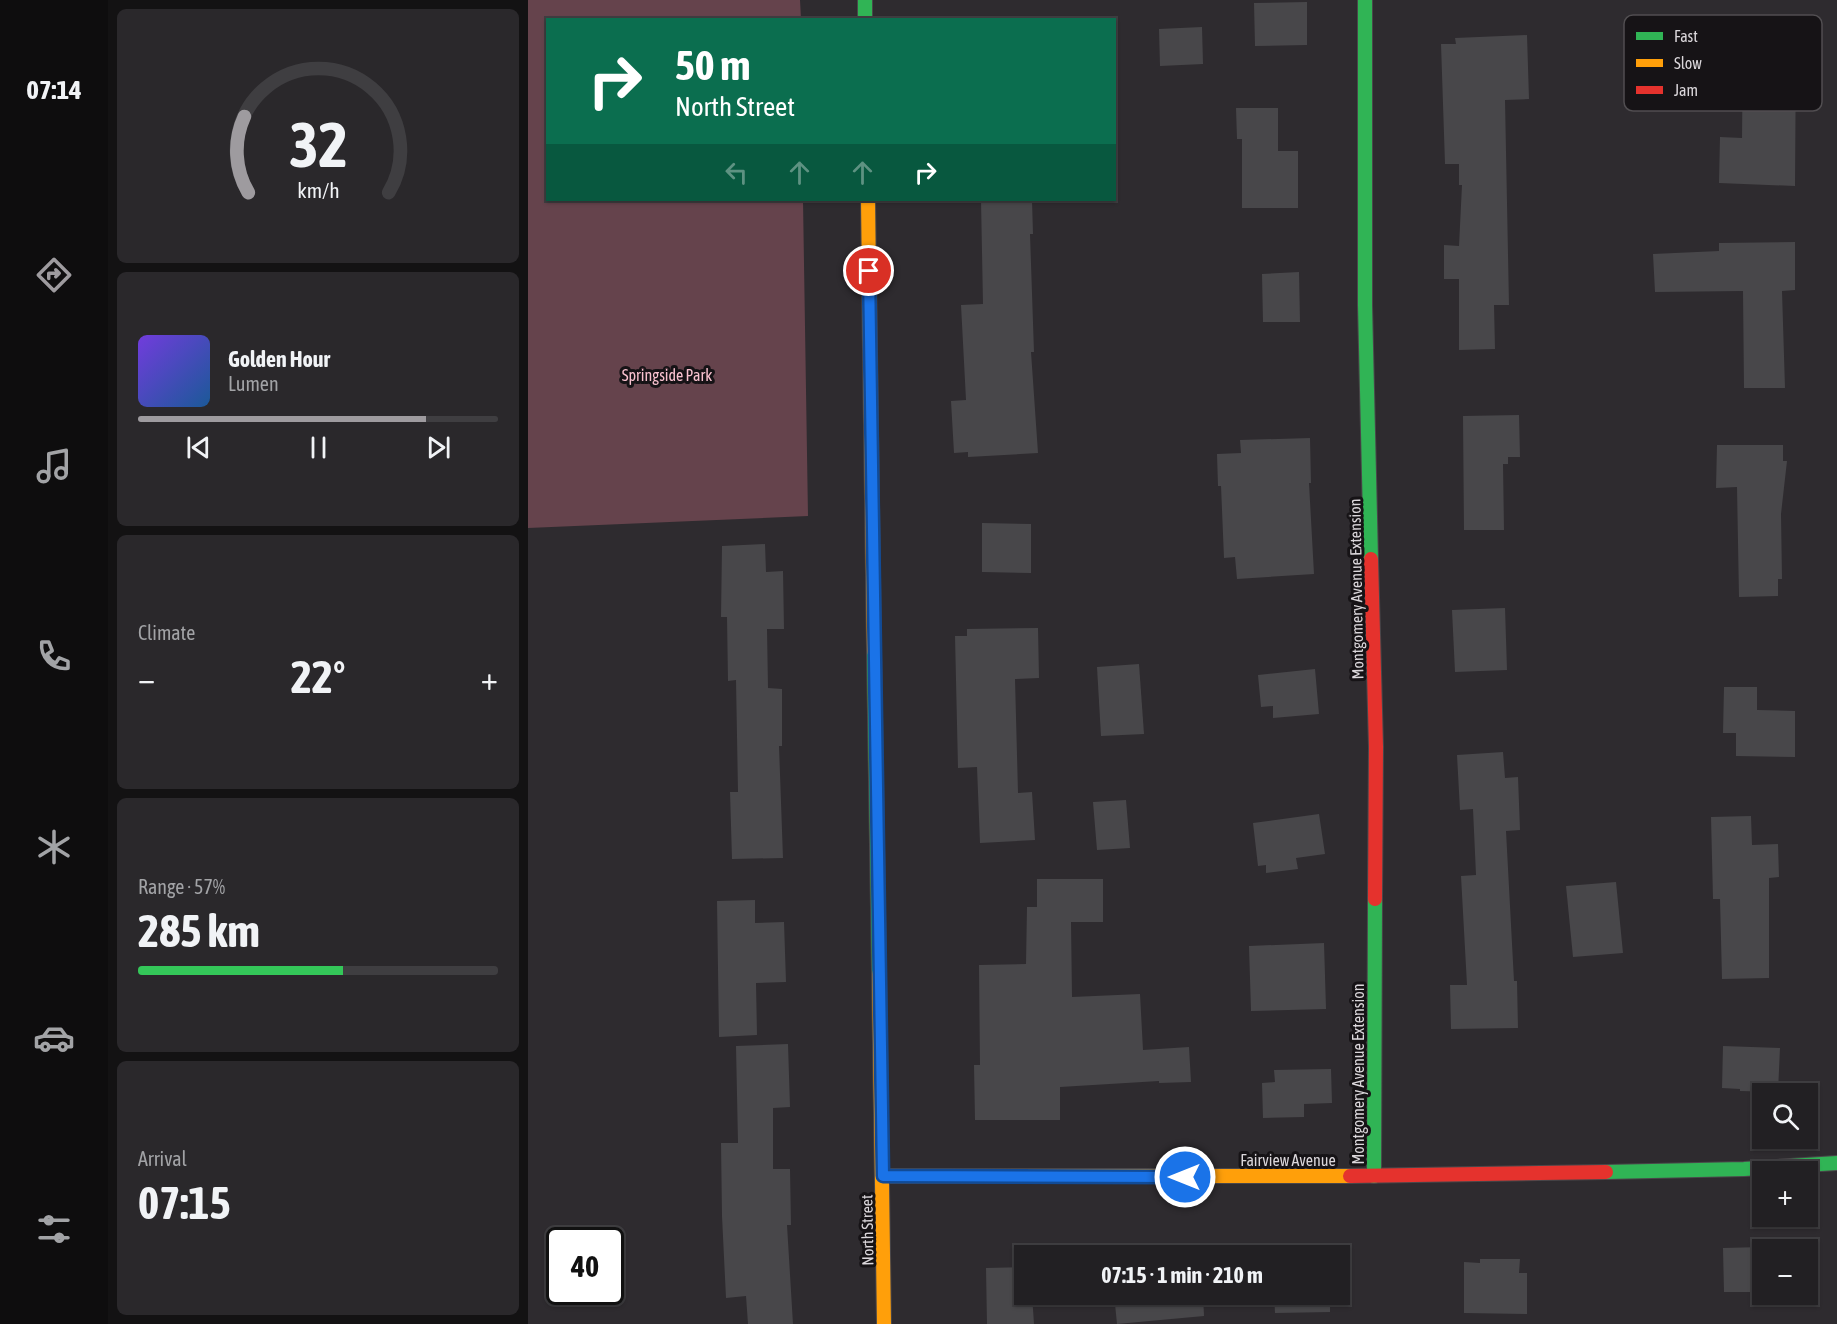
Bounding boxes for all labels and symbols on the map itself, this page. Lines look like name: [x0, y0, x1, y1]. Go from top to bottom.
legend: [1624, 15, 1822, 111]
text: Fast: [1674, 27, 1698, 45]
text: Slow: [1674, 54, 1702, 72]
text: Jam: [1674, 81, 1698, 99]
pin: [843, 245, 894, 296]
park label: Springside Park: [622, 366, 712, 385]
street label: Montgomery Avenue Extension: [1345, 498, 1368, 680]
street label: Montgomery Avenue Extension: [1349, 984, 1368, 1164]
position arrow: [1153, 1145, 1217, 1209]
street label: Fairview Avenue: [1240, 1151, 1336, 1169]
street label: North Street: [857, 1194, 877, 1266]
speed limit sign: 40: [546, 1227, 624, 1305]

